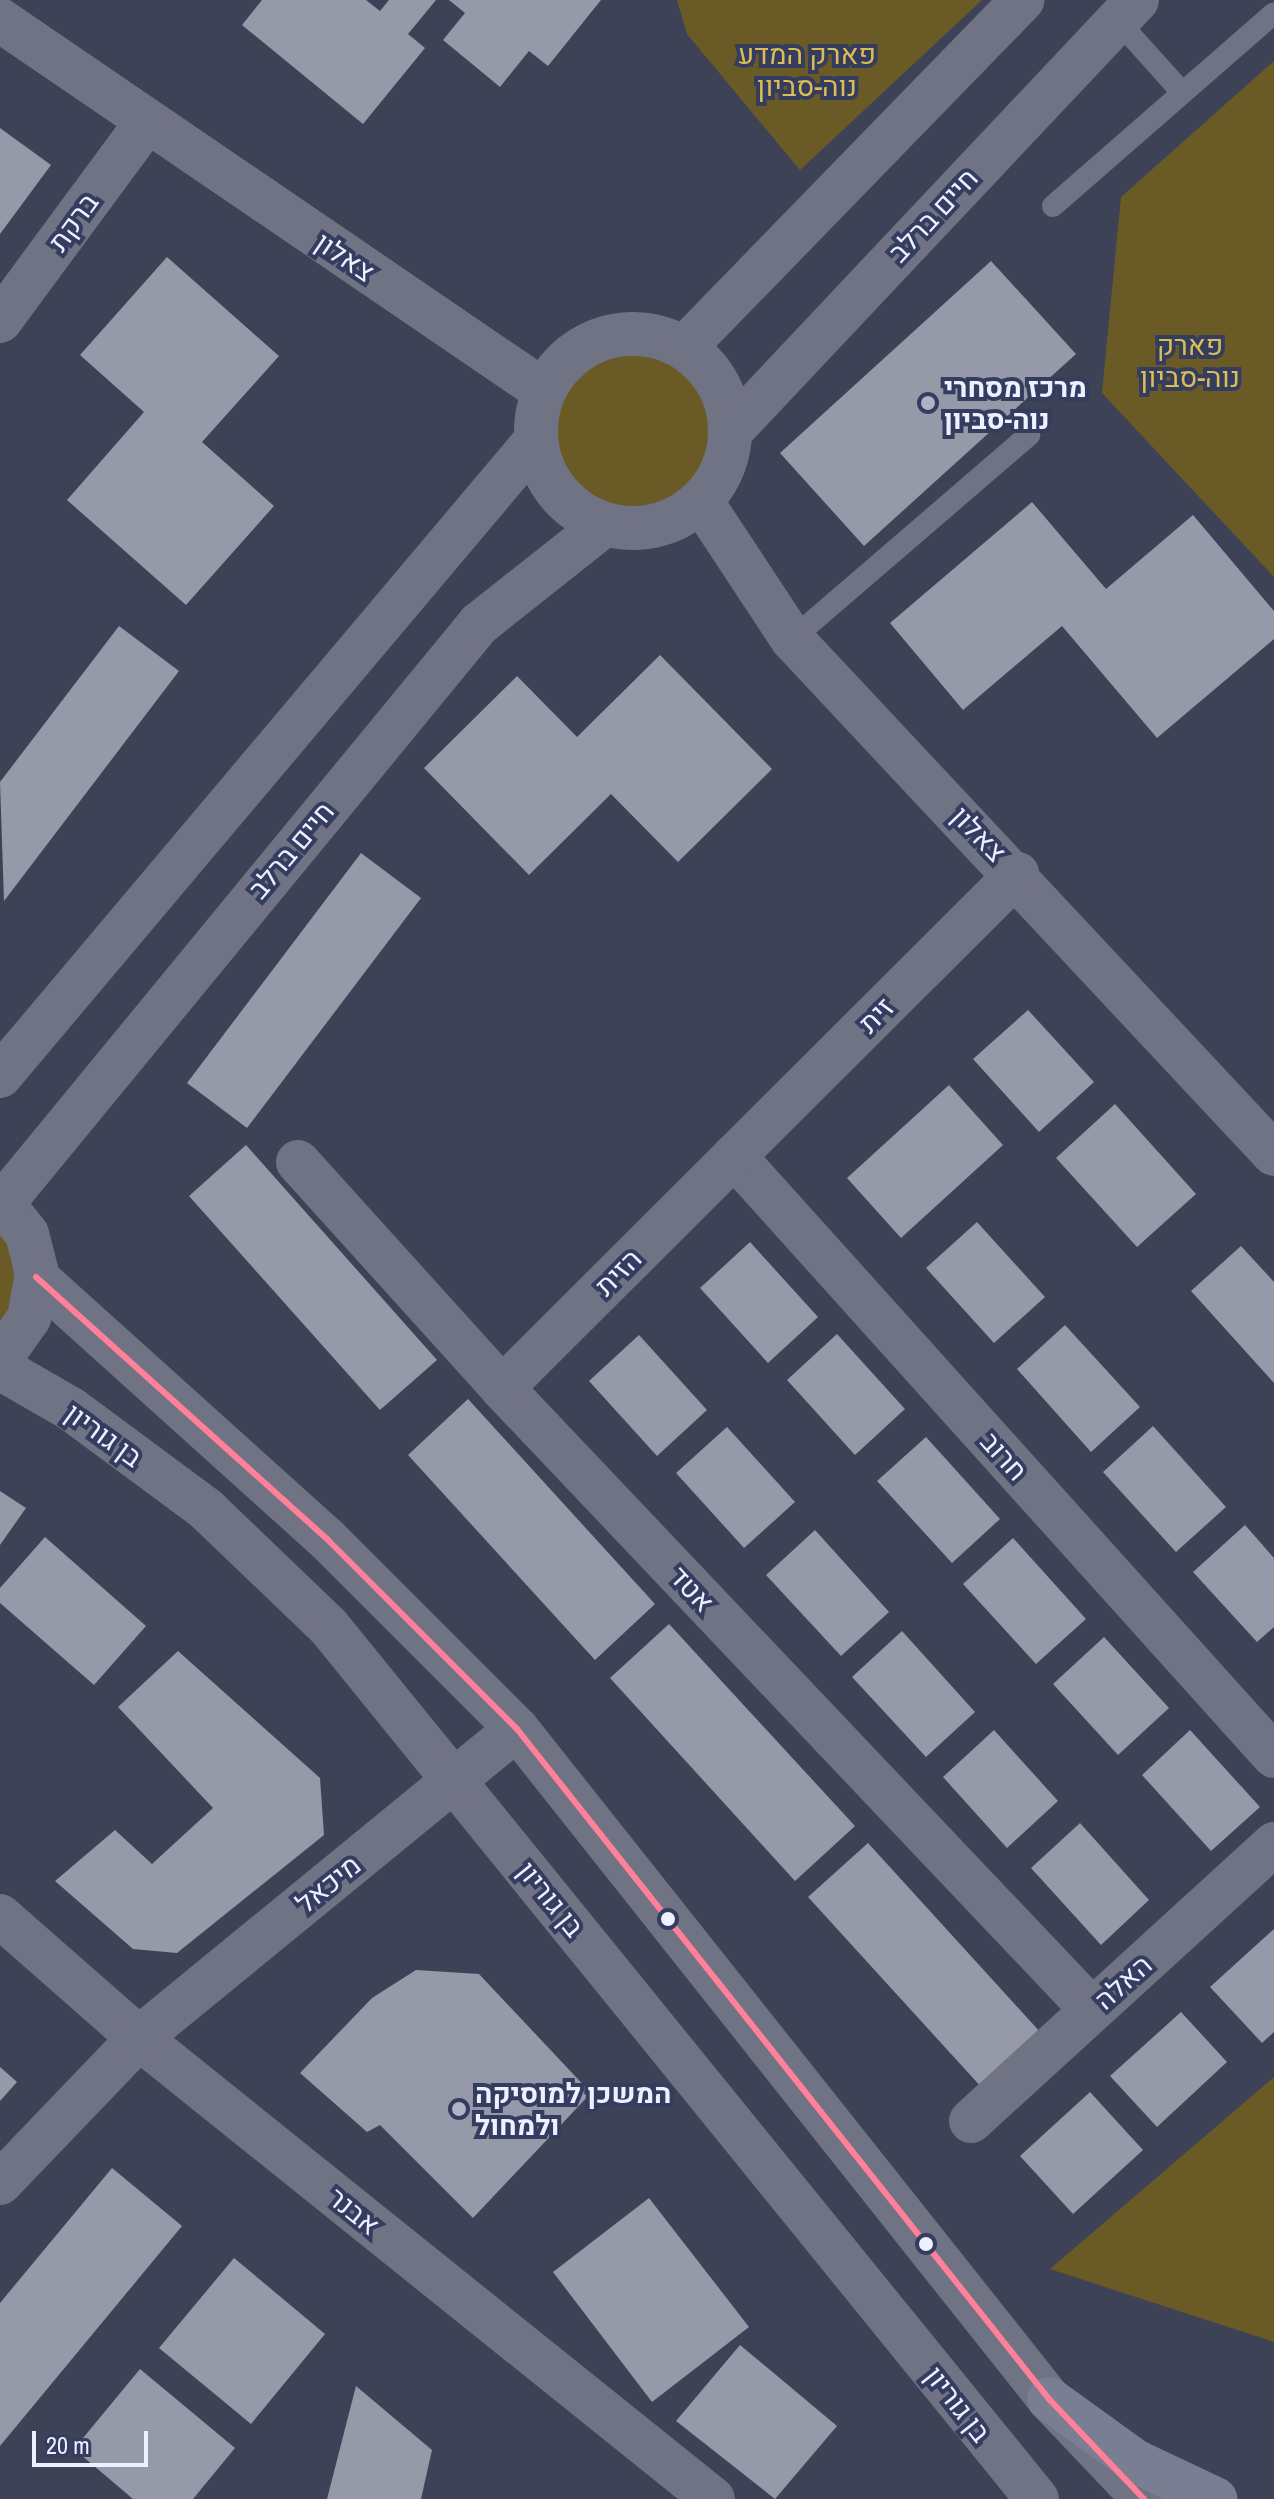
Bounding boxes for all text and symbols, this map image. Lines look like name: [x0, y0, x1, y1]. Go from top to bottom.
park label: פארק המדע נוה-סביון: [738, 37, 876, 103]
street label: חיים ברלב: [881, 161, 985, 269]
street label: ברקת: [41, 186, 105, 258]
street label: צאלון: [309, 225, 381, 289]
park label: פארק נוה-סביון: [1140, 328, 1240, 394]
place label: מרכז מסחרי נוה-סביון: [944, 370, 1087, 436]
marker: מרכז מסחרי נוה-סביון: [919, 394, 937, 412]
street label: חיים ברלב: [241, 795, 341, 905]
street label: צאלון: [945, 799, 1013, 869]
street label: זית: [851, 990, 901, 1040]
street label: הזית: [588, 1242, 648, 1302]
street label: בן גוריון: [59, 1396, 149, 1474]
street label: חרוב: [974, 1425, 1034, 1487]
street label: אטד: [663, 1559, 721, 1619]
street label: מיכאל: [289, 1848, 367, 1920]
street label: בן גוריון: [511, 1855, 591, 1943]
unlabelled marker: [660, 1911, 676, 1927]
street label: האלה: [1088, 1948, 1158, 2016]
place label: המשכן למוסיקה ולמחול: [475, 2076, 671, 2142]
marker: המשכן למוסיקה ולמחול: [450, 2100, 468, 2118]
street label: אבנר: [321, 2180, 387, 2242]
unlabelled marker: [918, 2236, 934, 2252]
street label: בן גוריון: [918, 2359, 998, 2449]
scale bar: [36, 2415, 152, 2465]
text: 20 m: [46, 2429, 90, 2461]

